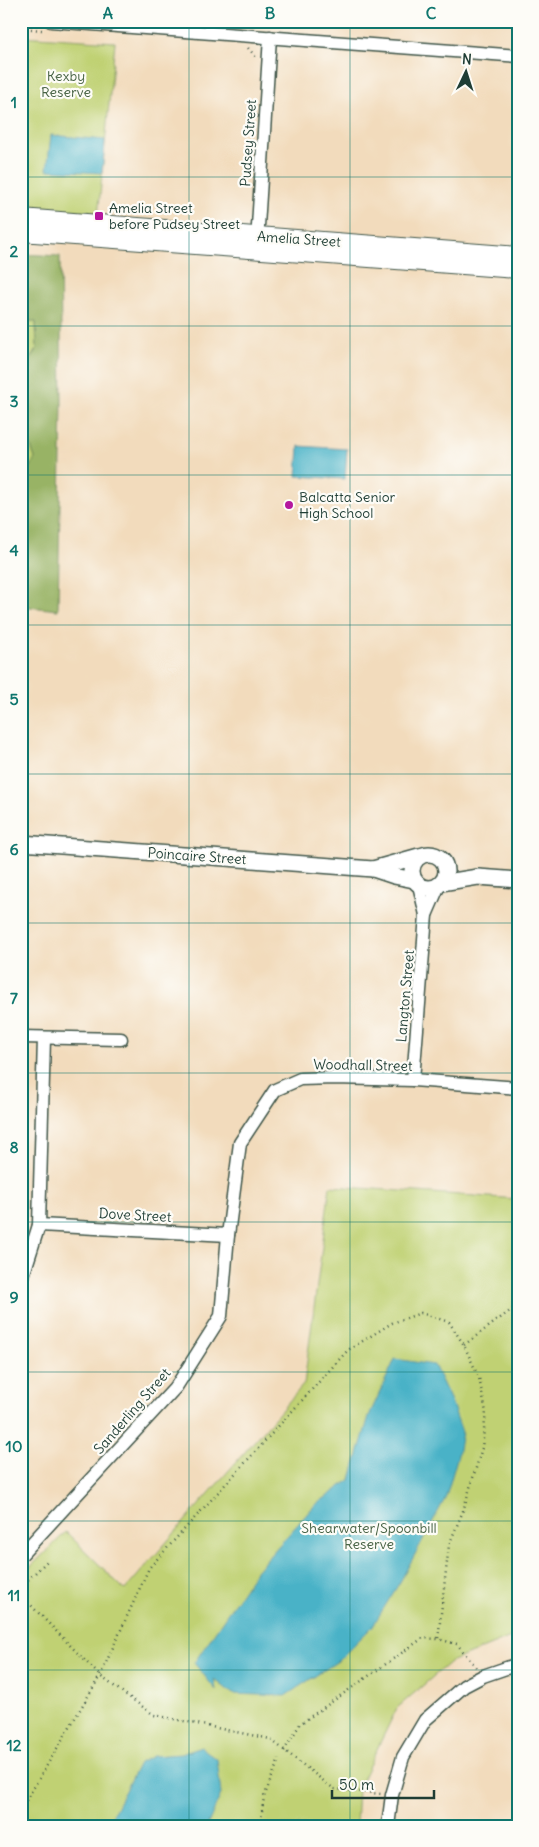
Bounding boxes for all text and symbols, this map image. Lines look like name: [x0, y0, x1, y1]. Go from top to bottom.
text: A: [103, 3, 113, 23]
text: B: [265, 3, 276, 23]
text: C: [426, 3, 437, 23]
north arrow: [442, 48, 492, 98]
text: N: [461, 50, 472, 68]
park label: Kexby Reserve: [41, 67, 91, 101]
text: 1: [11, 92, 17, 112]
street label: Pudsey Street: [236, 99, 260, 187]
place label: Amelia Street before Pudsey Street: [109, 199, 240, 233]
marker: Amelia Street before Pudsey Street: [93, 210, 105, 222]
street label: Amelia Street: [257, 227, 342, 251]
text: 2: [10, 241, 19, 261]
text: 3: [9, 391, 19, 411]
place label: Balcatta Senior High School: [299, 488, 396, 522]
marker: Balcatta Senior High School: [283, 499, 295, 511]
text: 4: [9, 540, 19, 560]
text: 5: [9, 689, 19, 709]
text: 6: [9, 839, 19, 859]
street label: Poincaire Street: [147, 844, 247, 868]
street label: Langton Street: [392, 949, 418, 1043]
text: 7: [10, 988, 18, 1008]
street label: Woodhall Street: [313, 1055, 413, 1075]
text: 8: [9, 1137, 19, 1157]
street label: Dove Street: [98, 1204, 172, 1226]
text: 9: [9, 1287, 19, 1307]
street label: Sanderling Street: [90, 1364, 174, 1458]
text: 10: [6, 1436, 22, 1456]
park label: Shearwater/Spoonbill Reserve: [301, 1519, 437, 1553]
text: 11: [8, 1585, 20, 1605]
text: 12: [6, 1735, 22, 1755]
scale bar: [332, 1767, 434, 1799]
text: 50 m: [339, 1775, 374, 1794]

